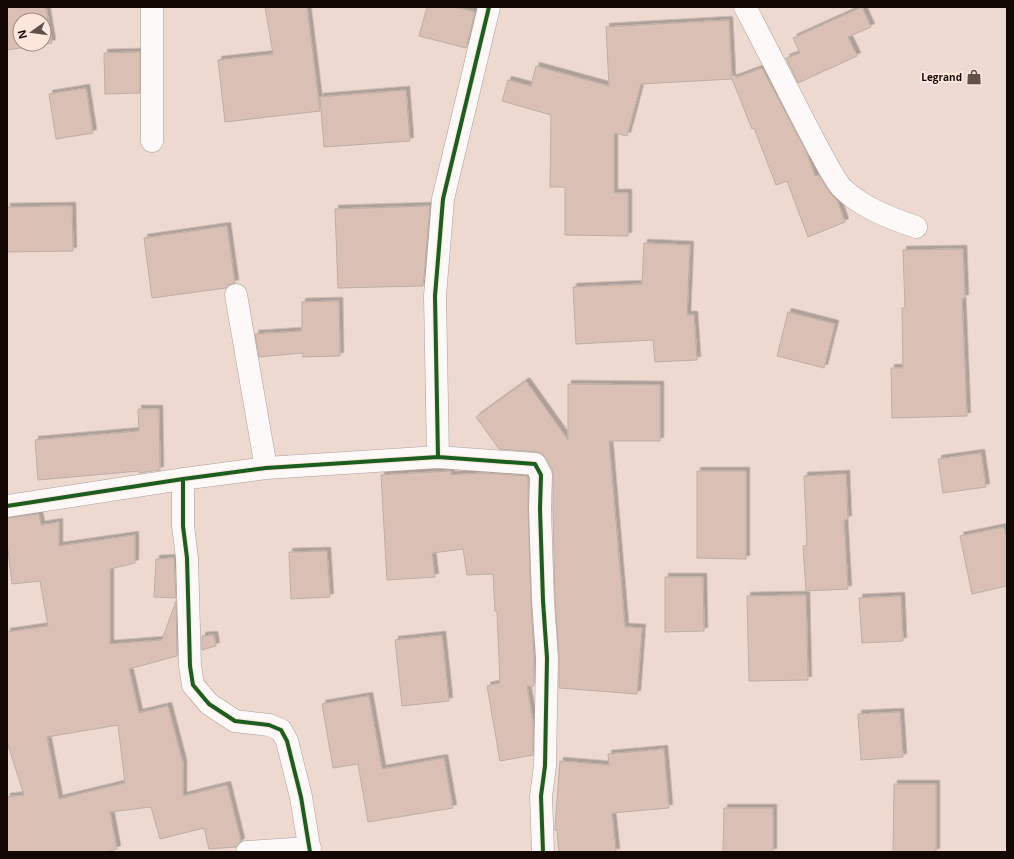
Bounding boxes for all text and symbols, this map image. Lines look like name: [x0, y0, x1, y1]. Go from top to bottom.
north arrow: [12, 12, 52, 52]
text: N: [13, 28, 30, 41]
shop icon: Legrand: [965, 68, 983, 86]
place label: Legrand: [921, 70, 962, 84]

